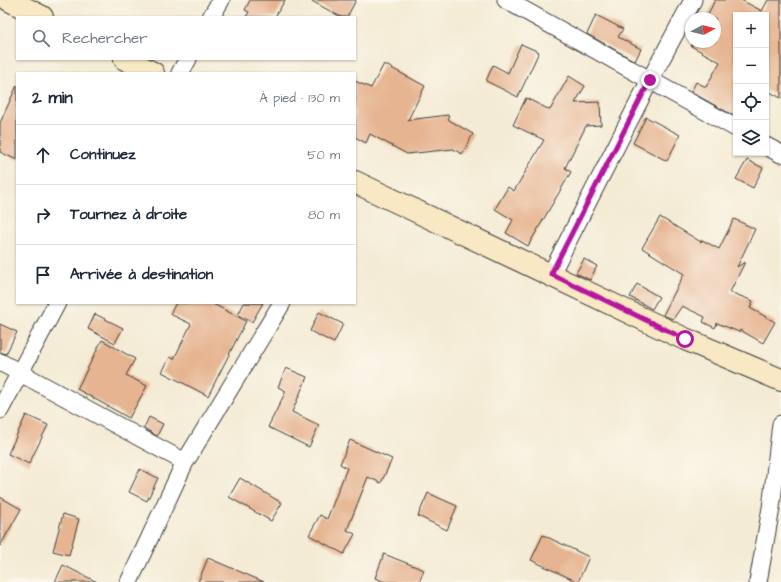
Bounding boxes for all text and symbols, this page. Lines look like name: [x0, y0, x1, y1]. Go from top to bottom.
north arrow: [685, 12, 721, 48]
map controls: [733, 12, 769, 156]
button: +: [733, 12, 769, 48]
search box: [16, 16, 356, 60]
icon: search: [30, 27, 52, 49]
text: Rechercher: [62, 28, 147, 49]
button: −: [733, 48, 769, 84]
route end: [641, 71, 659, 89]
button: locate: [733, 84, 769, 120]
text: 2 min: [32, 86, 73, 110]
text: À pied · 130 m: [260, 89, 340, 107]
button: layers: [733, 120, 769, 156]
icon: ahead: [32, 144, 54, 166]
text: Continuez: [70, 144, 136, 165]
text: 50 m: [307, 146, 340, 164]
icon: right: [32, 204, 54, 226]
text: Tournez à droite: [70, 204, 187, 225]
text: 80 m: [308, 206, 340, 224]
icon: arrive: [32, 264, 54, 286]
text: Arrivée à destination: [70, 264, 213, 285]
route start: [676, 330, 694, 348]

